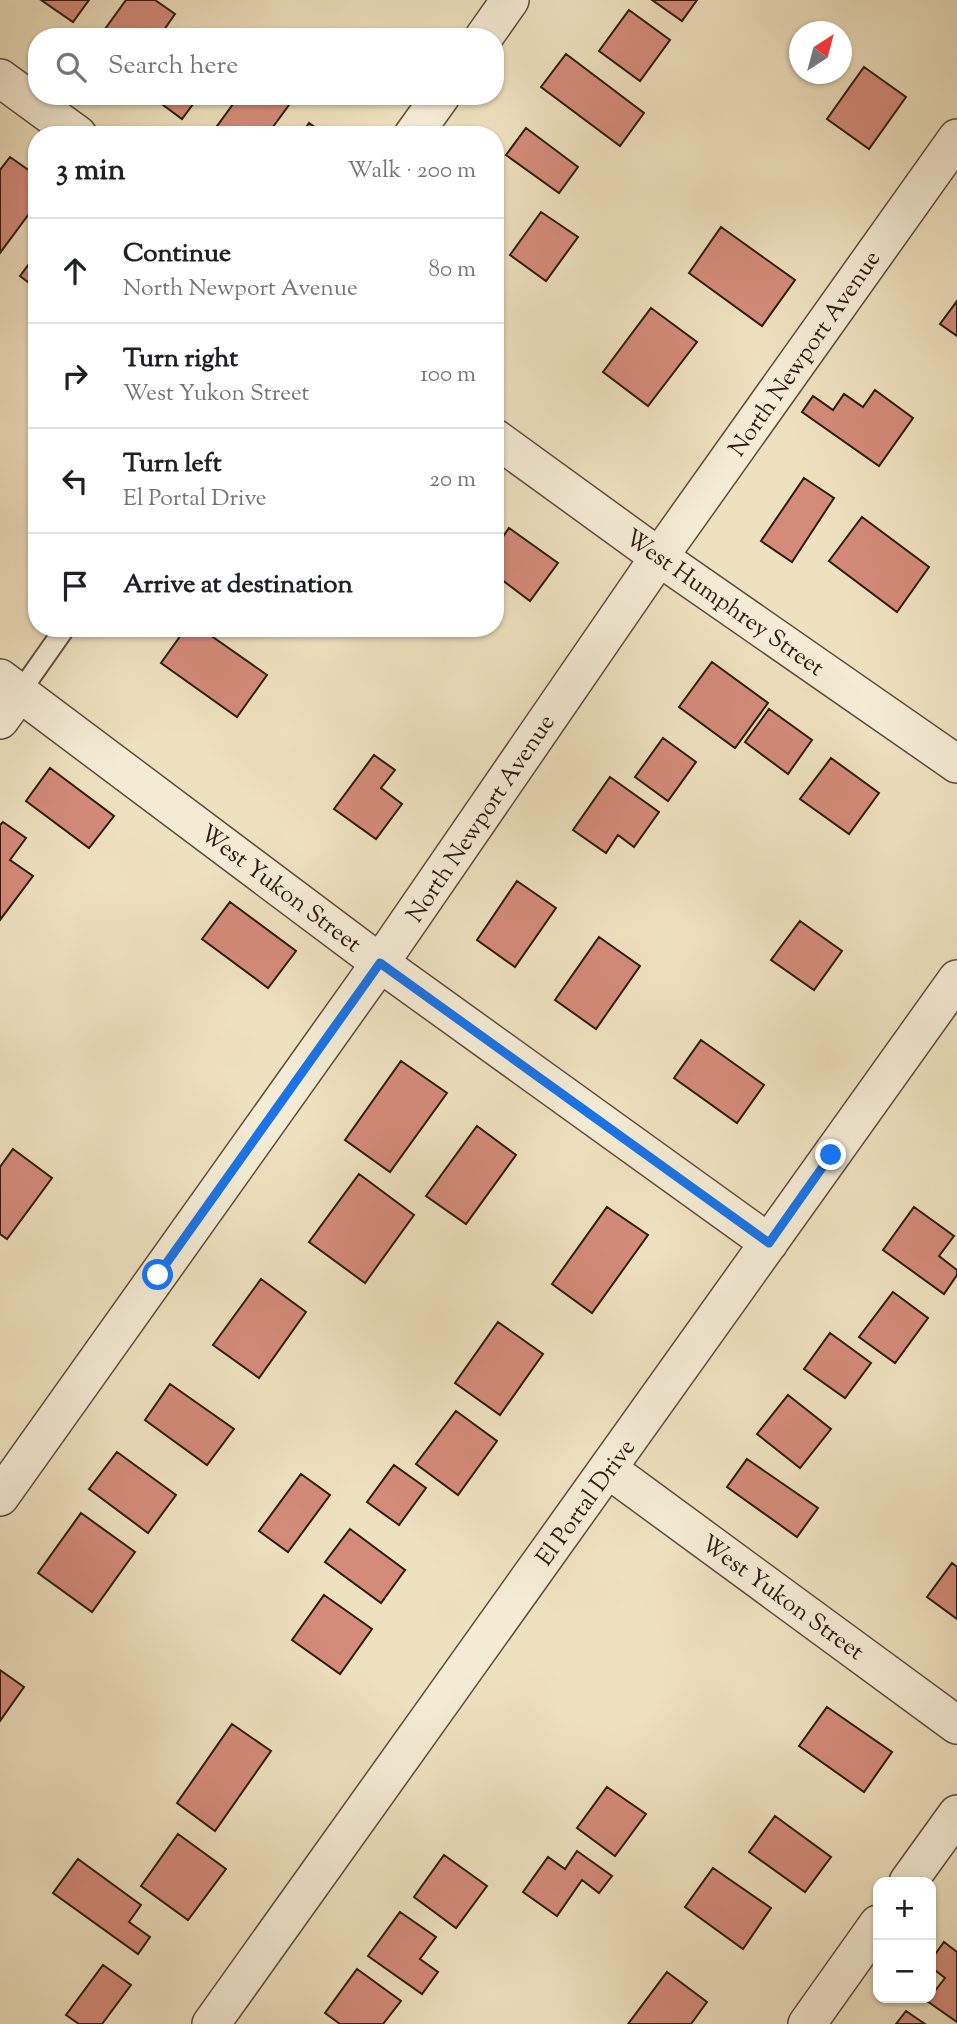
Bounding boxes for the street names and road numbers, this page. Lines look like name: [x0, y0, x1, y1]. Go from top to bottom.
street label: North Newport Avenue: [721, 244, 890, 464]
street label: West Humphrey Street: [617, 522, 831, 685]
street label: North Newport Avenue: [399, 708, 564, 930]
street label: West Yukon Street: [192, 817, 368, 962]
street label: El Portal Drive: [529, 1433, 644, 1574]
street label: West Yukon Street: [693, 1528, 871, 1670]

